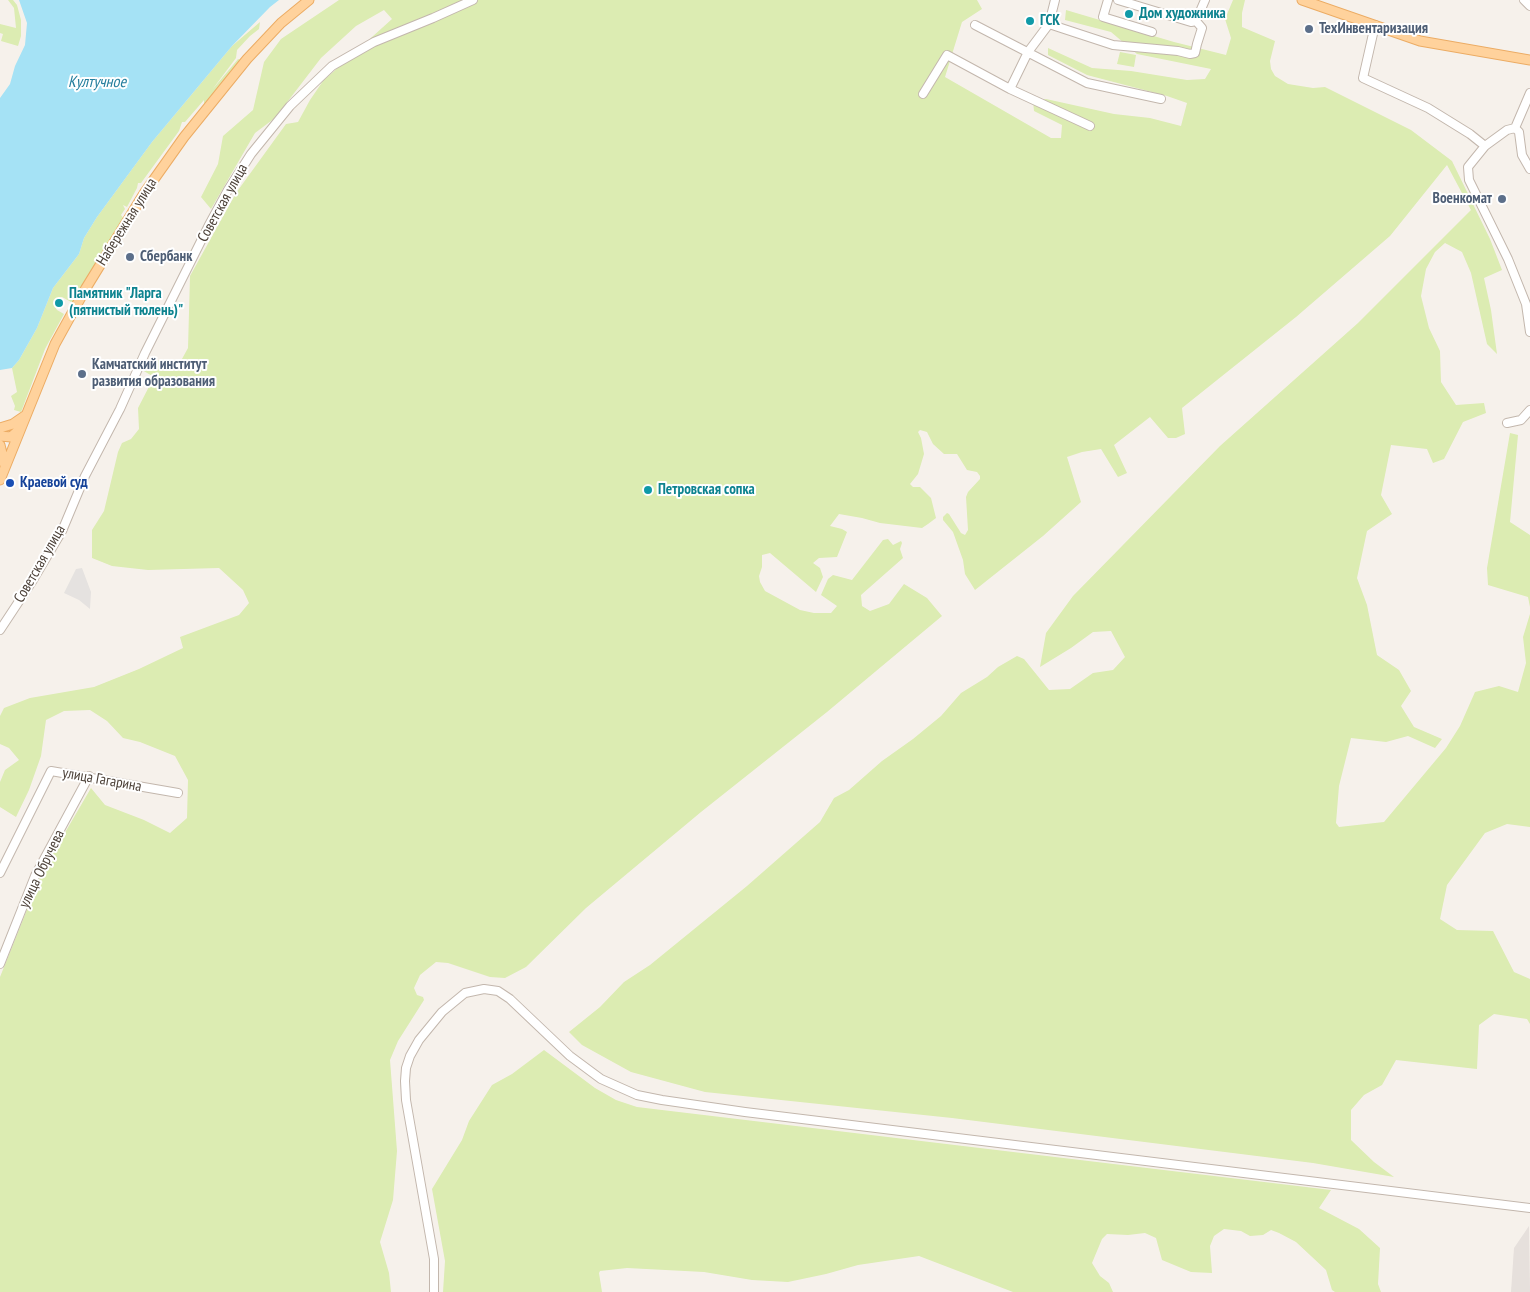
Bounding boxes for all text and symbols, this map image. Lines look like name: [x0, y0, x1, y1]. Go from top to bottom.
place label: Дом художника: [1139, 5, 1226, 23]
marker: Дом художника: [1123, 8, 1135, 20]
place label: ГСК: [1040, 12, 1060, 30]
marker: ГСК: [1024, 15, 1036, 27]
place label: ТехИнвентаризация: [1319, 20, 1428, 38]
marker: ТехИнвентаризация: [1303, 23, 1315, 35]
water label: Култучное: [68, 72, 126, 92]
street label: Советская улица: [194, 161, 252, 245]
street label: Набережная улица: [93, 175, 161, 269]
place label: Военкомат: [1433, 190, 1492, 208]
marker: Военкомат: [1496, 193, 1508, 205]
place label: Сбербанк: [140, 248, 192, 266]
marker: Сбербанк: [124, 251, 136, 263]
place label: Памятник "Ларга (пятнистый тюлень)": [69, 285, 183, 320]
marker: Памятник "Ларга (пятнистый тюлень)": [53, 297, 65, 309]
place label: Камчатский институт развития образования: [92, 356, 215, 391]
marker: Камчатский институт развития образования: [76, 368, 88, 380]
place label: Краевой суд: [20, 474, 88, 492]
marker: Краевой суд: [4, 477, 16, 489]
place label: Петровская сопка: [658, 481, 755, 499]
marker: Петровская сопка: [642, 484, 654, 496]
street label: Советская улица: [11, 522, 69, 606]
street label: улица Гагарина: [61, 764, 143, 796]
street label: улица Обручева: [15, 827, 69, 911]

